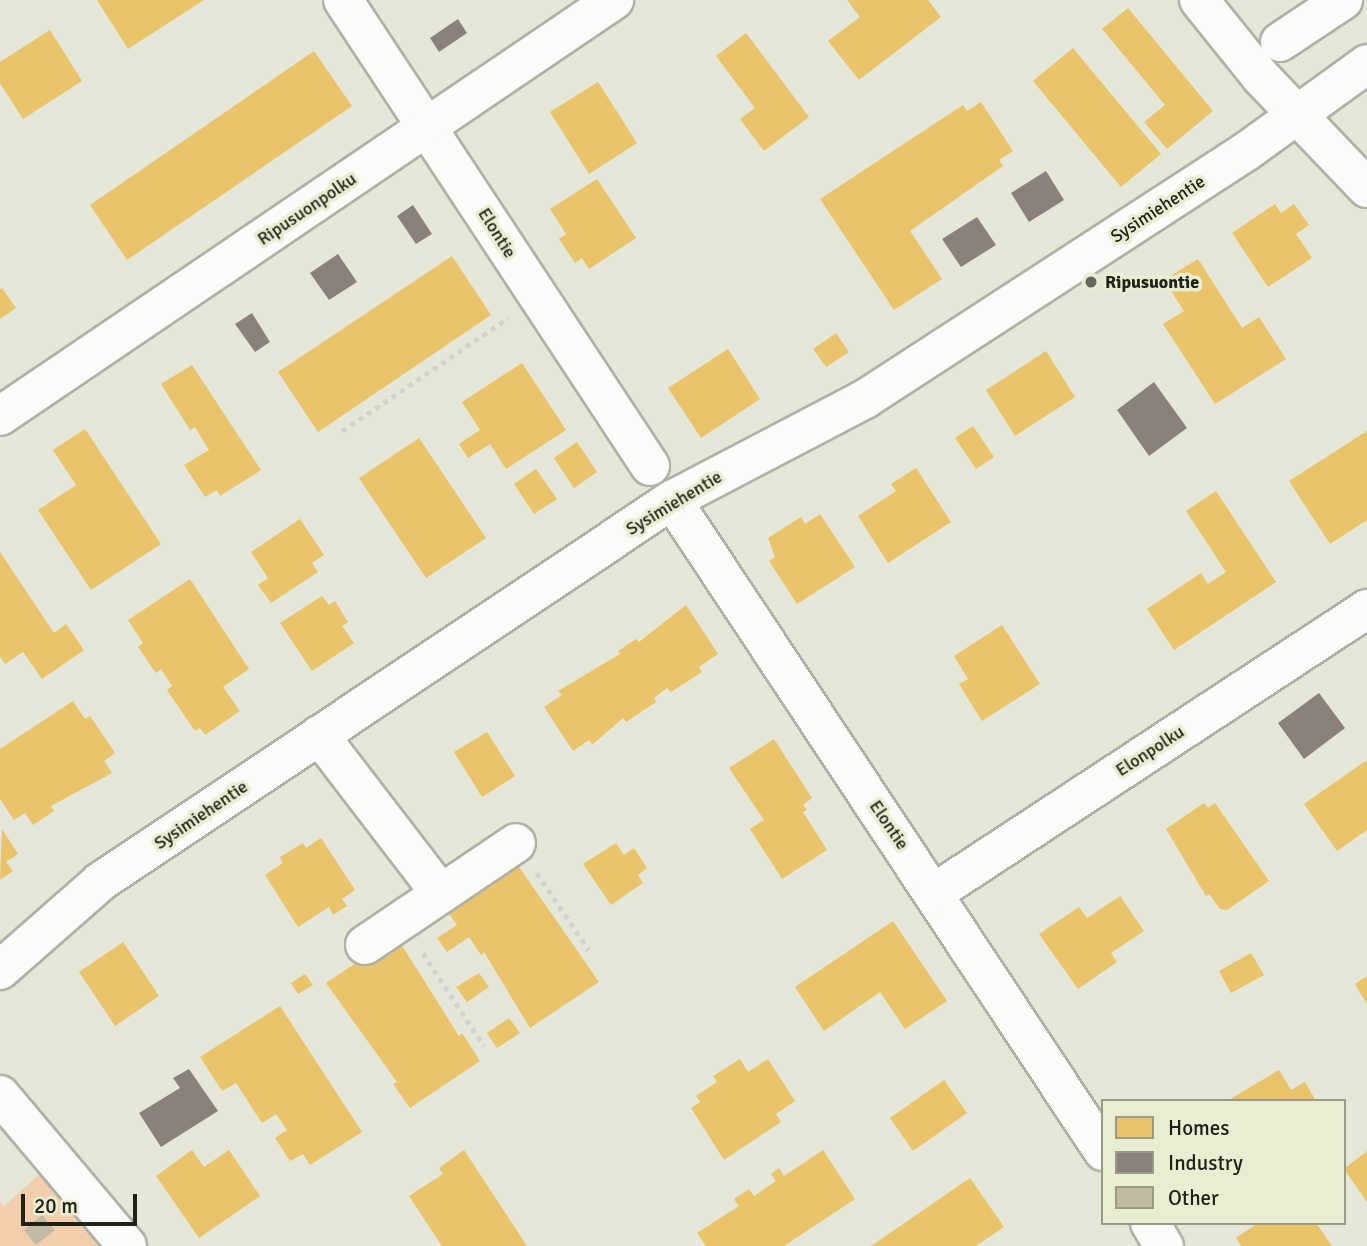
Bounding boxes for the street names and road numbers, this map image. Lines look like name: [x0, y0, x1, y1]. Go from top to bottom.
street label: Ripusuonpolku: [253, 168, 361, 250]
street label: Sysimiehentie: [1107, 171, 1209, 247]
street label: Elontie: [473, 204, 521, 262]
street label: Sysimiehentie: [622, 466, 726, 540]
street label: Elonpolku: [1112, 721, 1188, 781]
street label: Sysimiehentie: [150, 776, 252, 854]
street label: Elontie: [865, 796, 913, 854]

